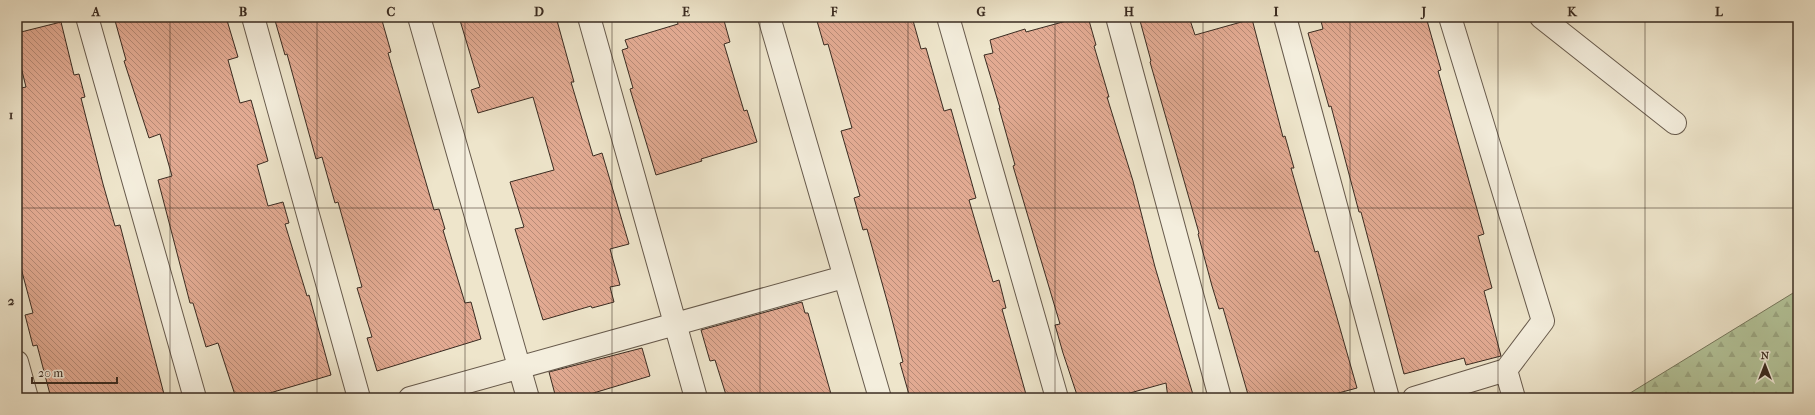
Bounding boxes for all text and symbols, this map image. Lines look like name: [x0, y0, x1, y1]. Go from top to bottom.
text: A: [91, 4, 101, 19]
text: B: [239, 4, 248, 19]
text: C: [387, 4, 396, 19]
text: D: [534, 4, 544, 19]
text: E: [682, 4, 690, 19]
text: F: [830, 4, 838, 19]
text: G: [976, 4, 986, 19]
text: H: [1124, 4, 1135, 19]
text: I: [1273, 4, 1279, 19]
text: J: [1420, 4, 1427, 20]
text: K: [1567, 4, 1578, 19]
text: L: [1715, 4, 1724, 19]
text: 1: [9, 107, 14, 122]
text: 2: [8, 293, 15, 308]
north arrow: [1745, 345, 1785, 385]
text: N: [1761, 349, 1770, 362]
scale bar: [32, 359, 117, 385]
text: 20 m: [38, 366, 63, 380]

